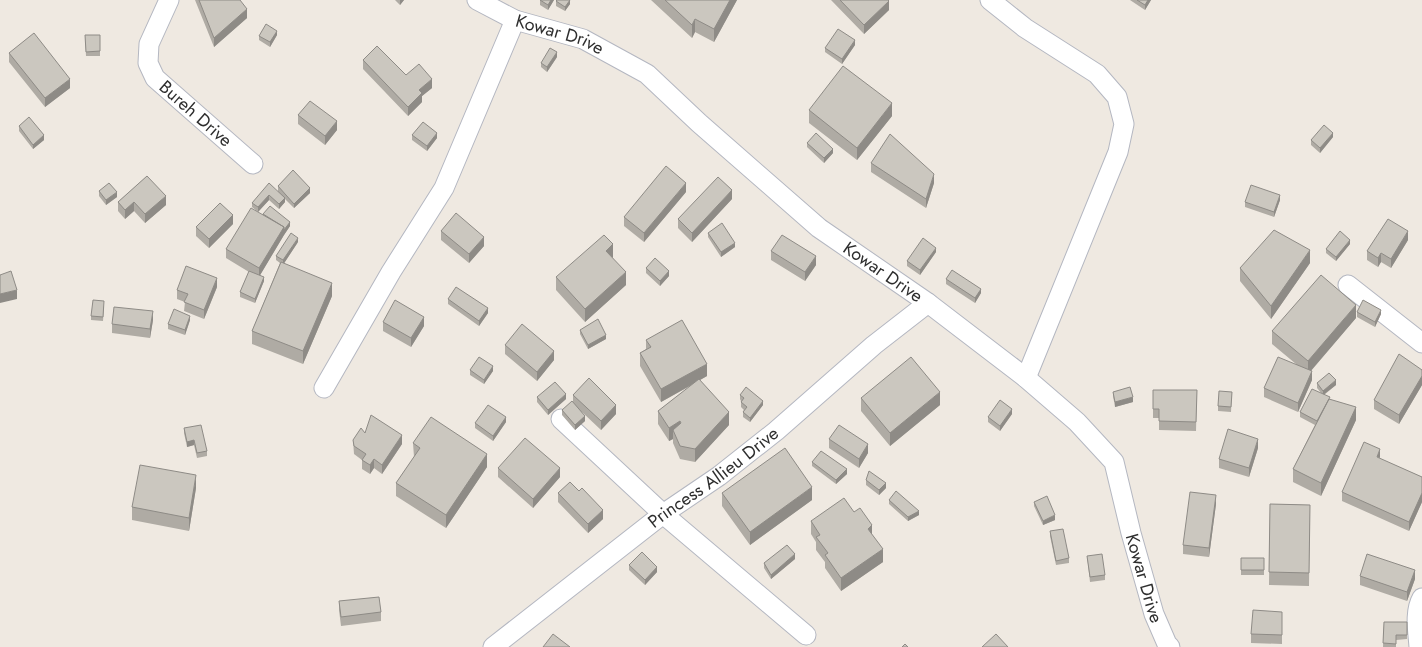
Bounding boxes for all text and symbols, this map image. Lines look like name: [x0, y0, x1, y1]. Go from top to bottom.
street label: Kowar Drive: [513, 8, 609, 61]
street label: Bureh Drive: [153, 74, 238, 153]
street label: Kowar Drive: [838, 235, 928, 309]
street label: Princess Allieu Drive: [642, 421, 784, 534]
street label: Kowar Drive: [1119, 531, 1169, 627]

